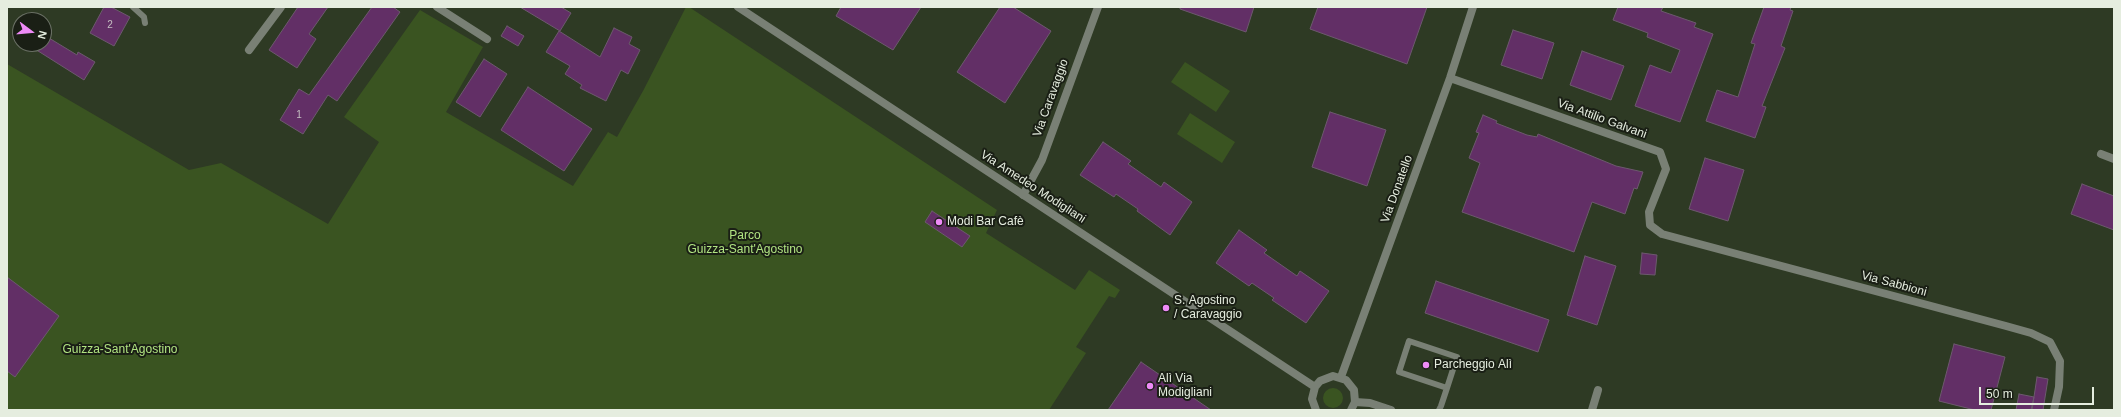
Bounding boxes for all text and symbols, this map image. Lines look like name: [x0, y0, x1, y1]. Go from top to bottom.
north arrow: [12, 12, 52, 52]
house number: 2: [107, 19, 113, 31]
text: N: [36, 30, 49, 41]
street label: Via Caravaggio: [1030, 57, 1072, 139]
street label: Via Attilio Galvani: [1555, 96, 1649, 142]
house number: 1: [296, 109, 302, 121]
street label: Via Amedeo Modigliani: [978, 148, 1088, 226]
street label: Via Donatello: [1378, 153, 1416, 225]
place label: Modi Bar Cafè: [947, 215, 1024, 229]
marker: Modi Bar Cafè: [934, 217, 944, 227]
park label: Parco Guizza-Sant'Agostino: [687, 229, 803, 257]
street label: Via Sabbioni: [1860, 268, 1928, 300]
place label: S. Agostino / Caravaggio: [1174, 294, 1242, 322]
marker: S. Agostino / Caravaggio: [1161, 303, 1171, 313]
park label: Guizza-Sant'Agostino: [62, 343, 178, 357]
place label: Parcheggio Alì: [1434, 358, 1512, 372]
marker: Parcheggio Alì: [1421, 360, 1431, 370]
place label: Alì Via Modigliani: [1158, 372, 1212, 400]
scale bar: [1981, 379, 2096, 405]
marker: Alì Via Modigliani: [1145, 381, 1155, 391]
text: 50 m: [1986, 387, 2013, 401]

